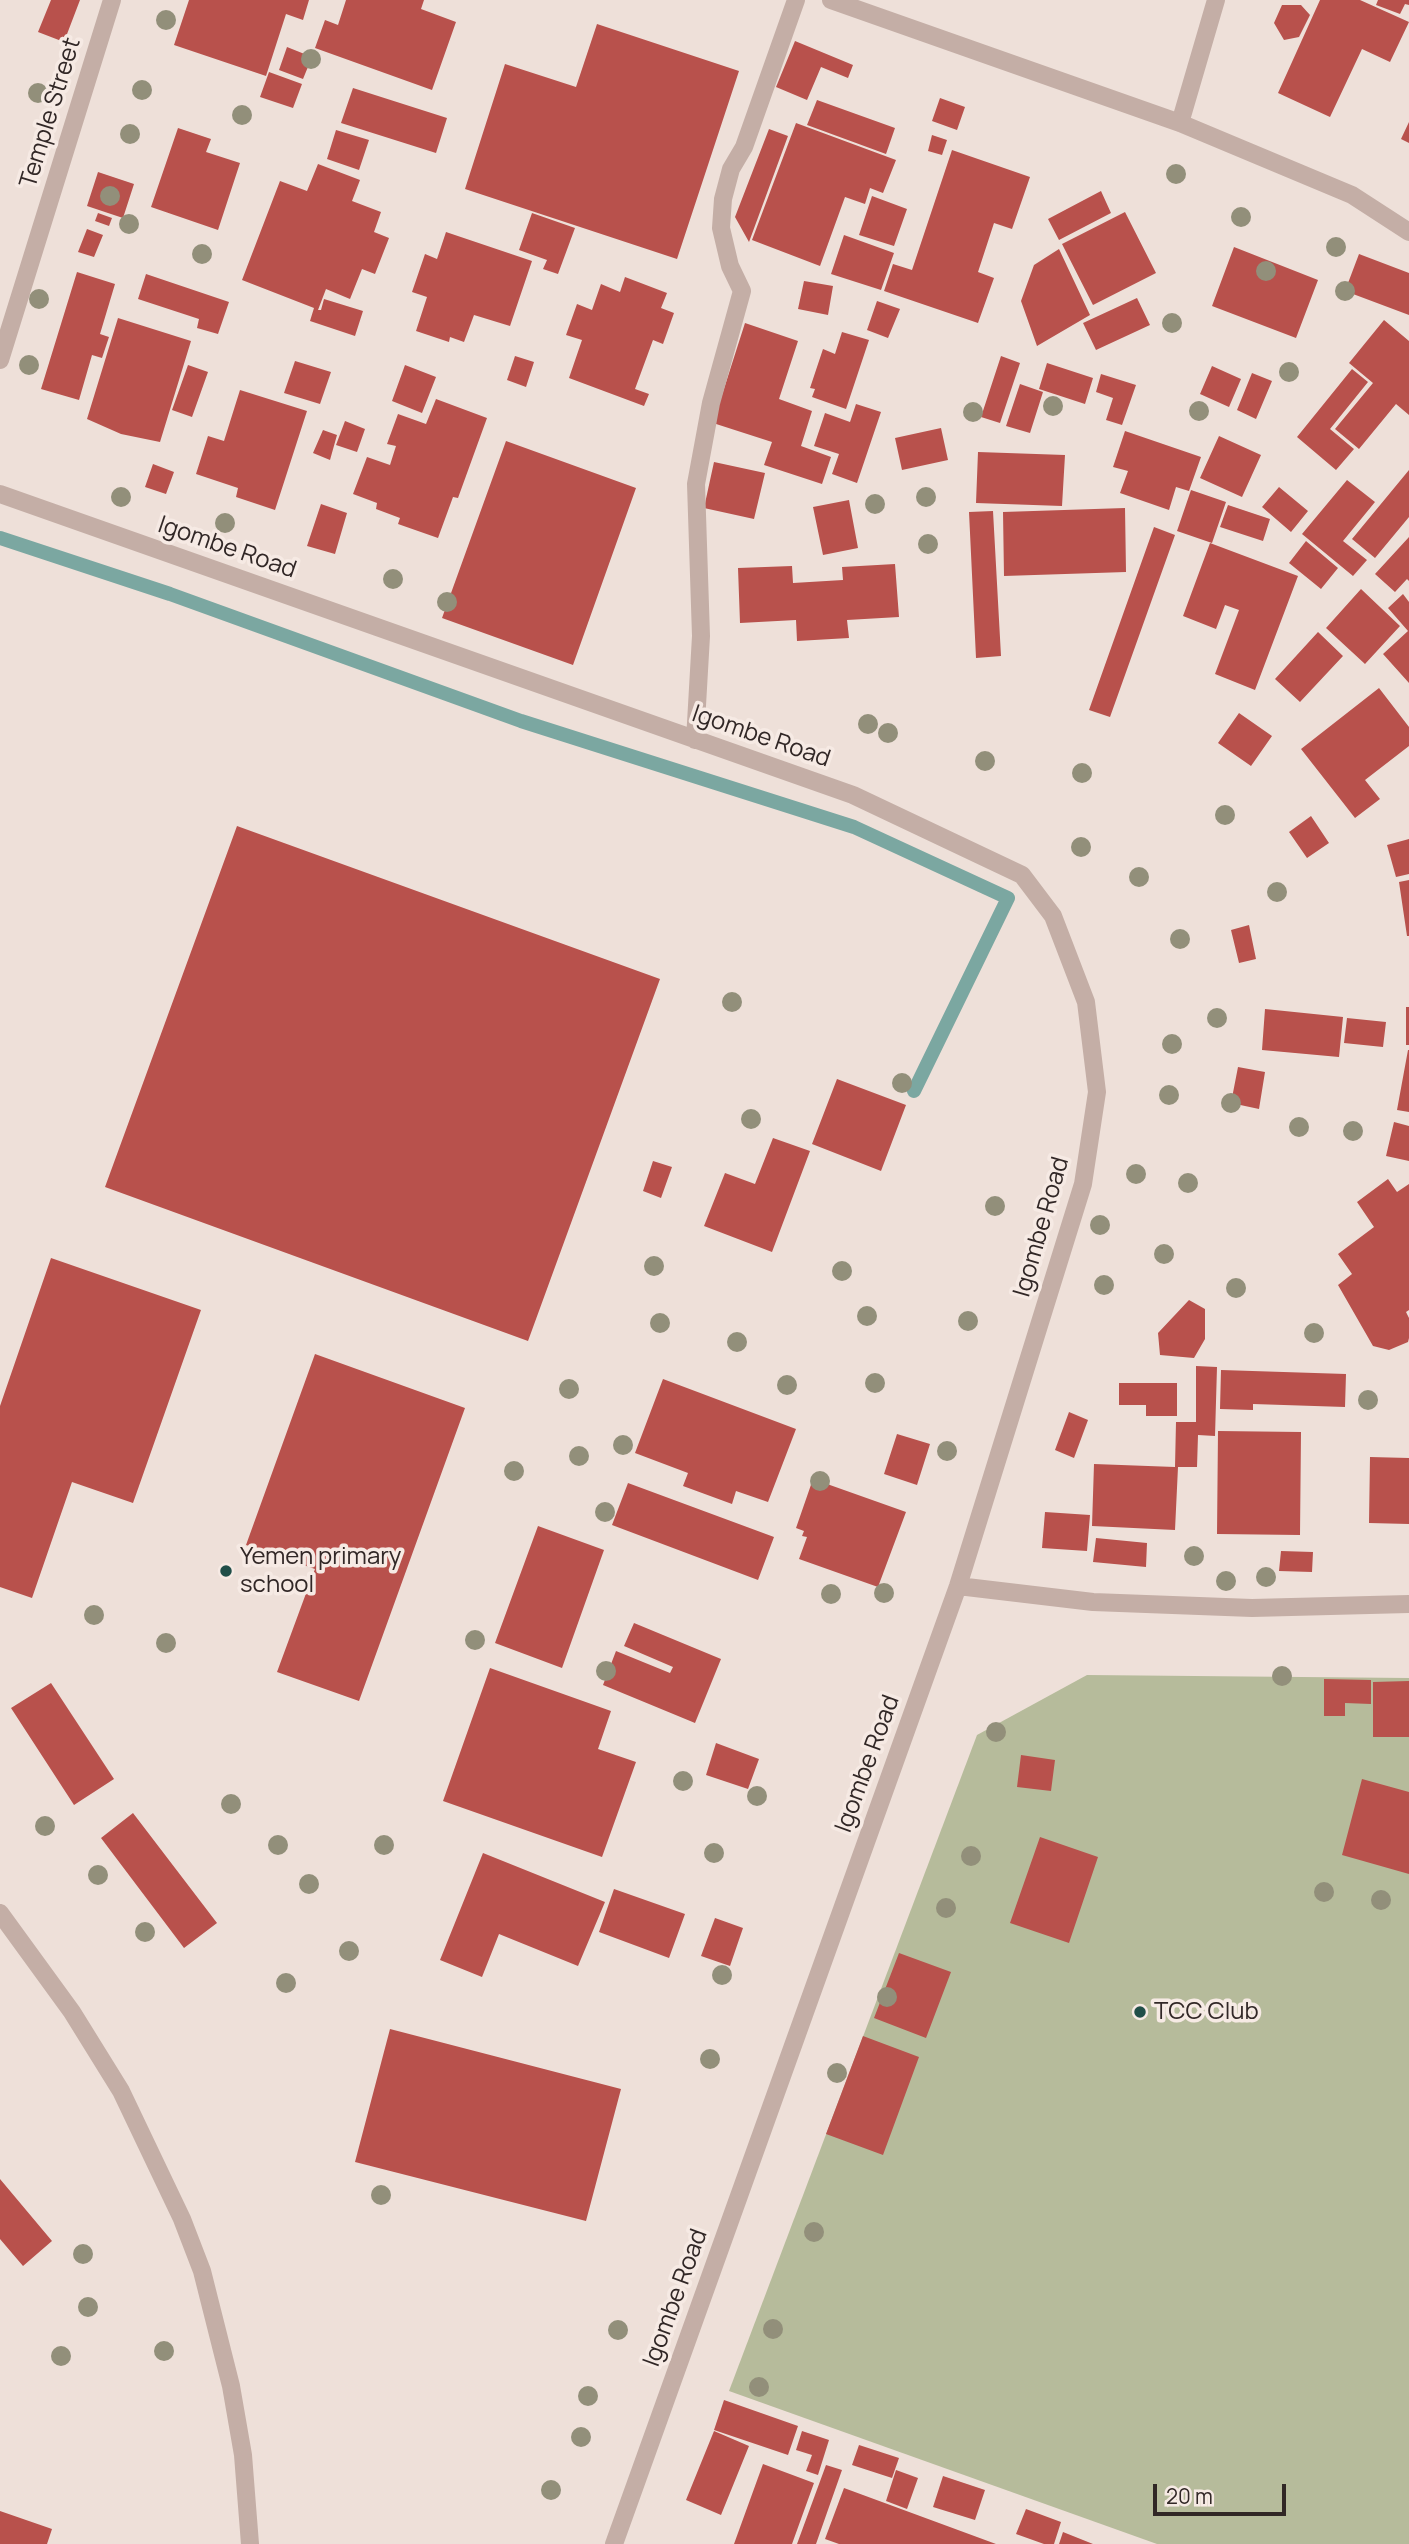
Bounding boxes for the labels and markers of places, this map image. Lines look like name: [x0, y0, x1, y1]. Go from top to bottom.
place label: Yemen primary school: [240, 1543, 401, 1599]
marker: Yemen primary school: [218, 1563, 234, 1579]
place label: TCC Club: [1154, 1998, 1259, 2026]
marker: TCC Club: [1132, 2004, 1148, 2020]

